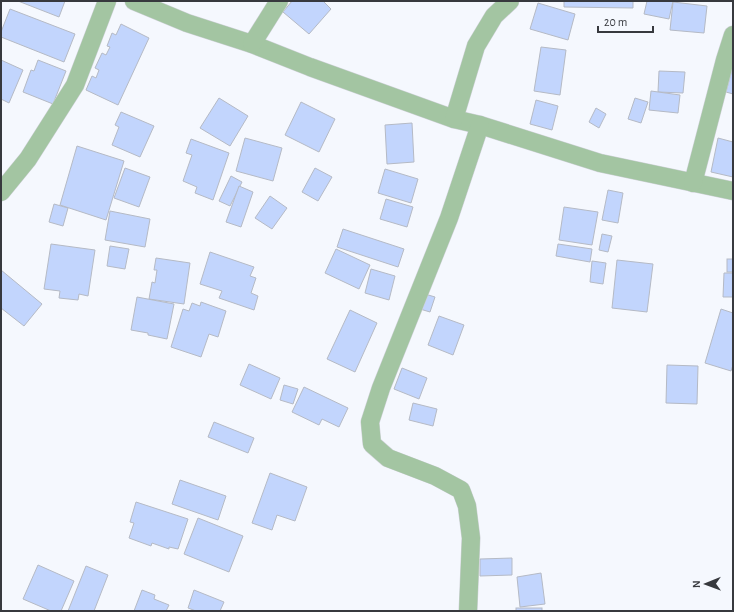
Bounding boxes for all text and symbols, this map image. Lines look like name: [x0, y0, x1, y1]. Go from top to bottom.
scale bar: [598, 8, 653, 34]
text: 20 m: [604, 16, 627, 28]
north arrow: [686, 564, 726, 604]
text: N: [691, 580, 702, 588]

